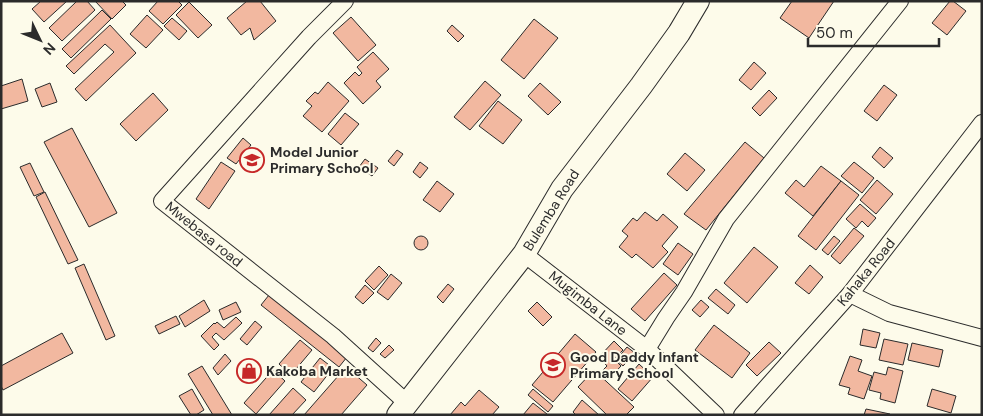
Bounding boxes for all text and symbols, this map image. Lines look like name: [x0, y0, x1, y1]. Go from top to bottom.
north arrow: [15, 15, 65, 65]
scale bar: [808, 15, 939, 47]
text: 50 m: [816, 23, 853, 43]
text: N: [39, 39, 60, 59]
place label: Model Junior Primary School: [270, 143, 373, 177]
school or university icon: Model Junior Primary School: [239, 147, 265, 173]
street label: Bulemba Road: [519, 166, 583, 254]
street label: Mwebasa road: [162, 197, 246, 271]
street label: Kahaka Road: [833, 234, 899, 310]
street label: Mugimba Lane: [545, 267, 631, 339]
place label: Good Daddy Infant Primary School: [570, 348, 699, 382]
school or university icon: Good Daddy Infant Primary School: [540, 352, 566, 378]
shop icon: Kakoba Market: [236, 358, 262, 384]
place label: Kakoba Market: [266, 362, 368, 380]

